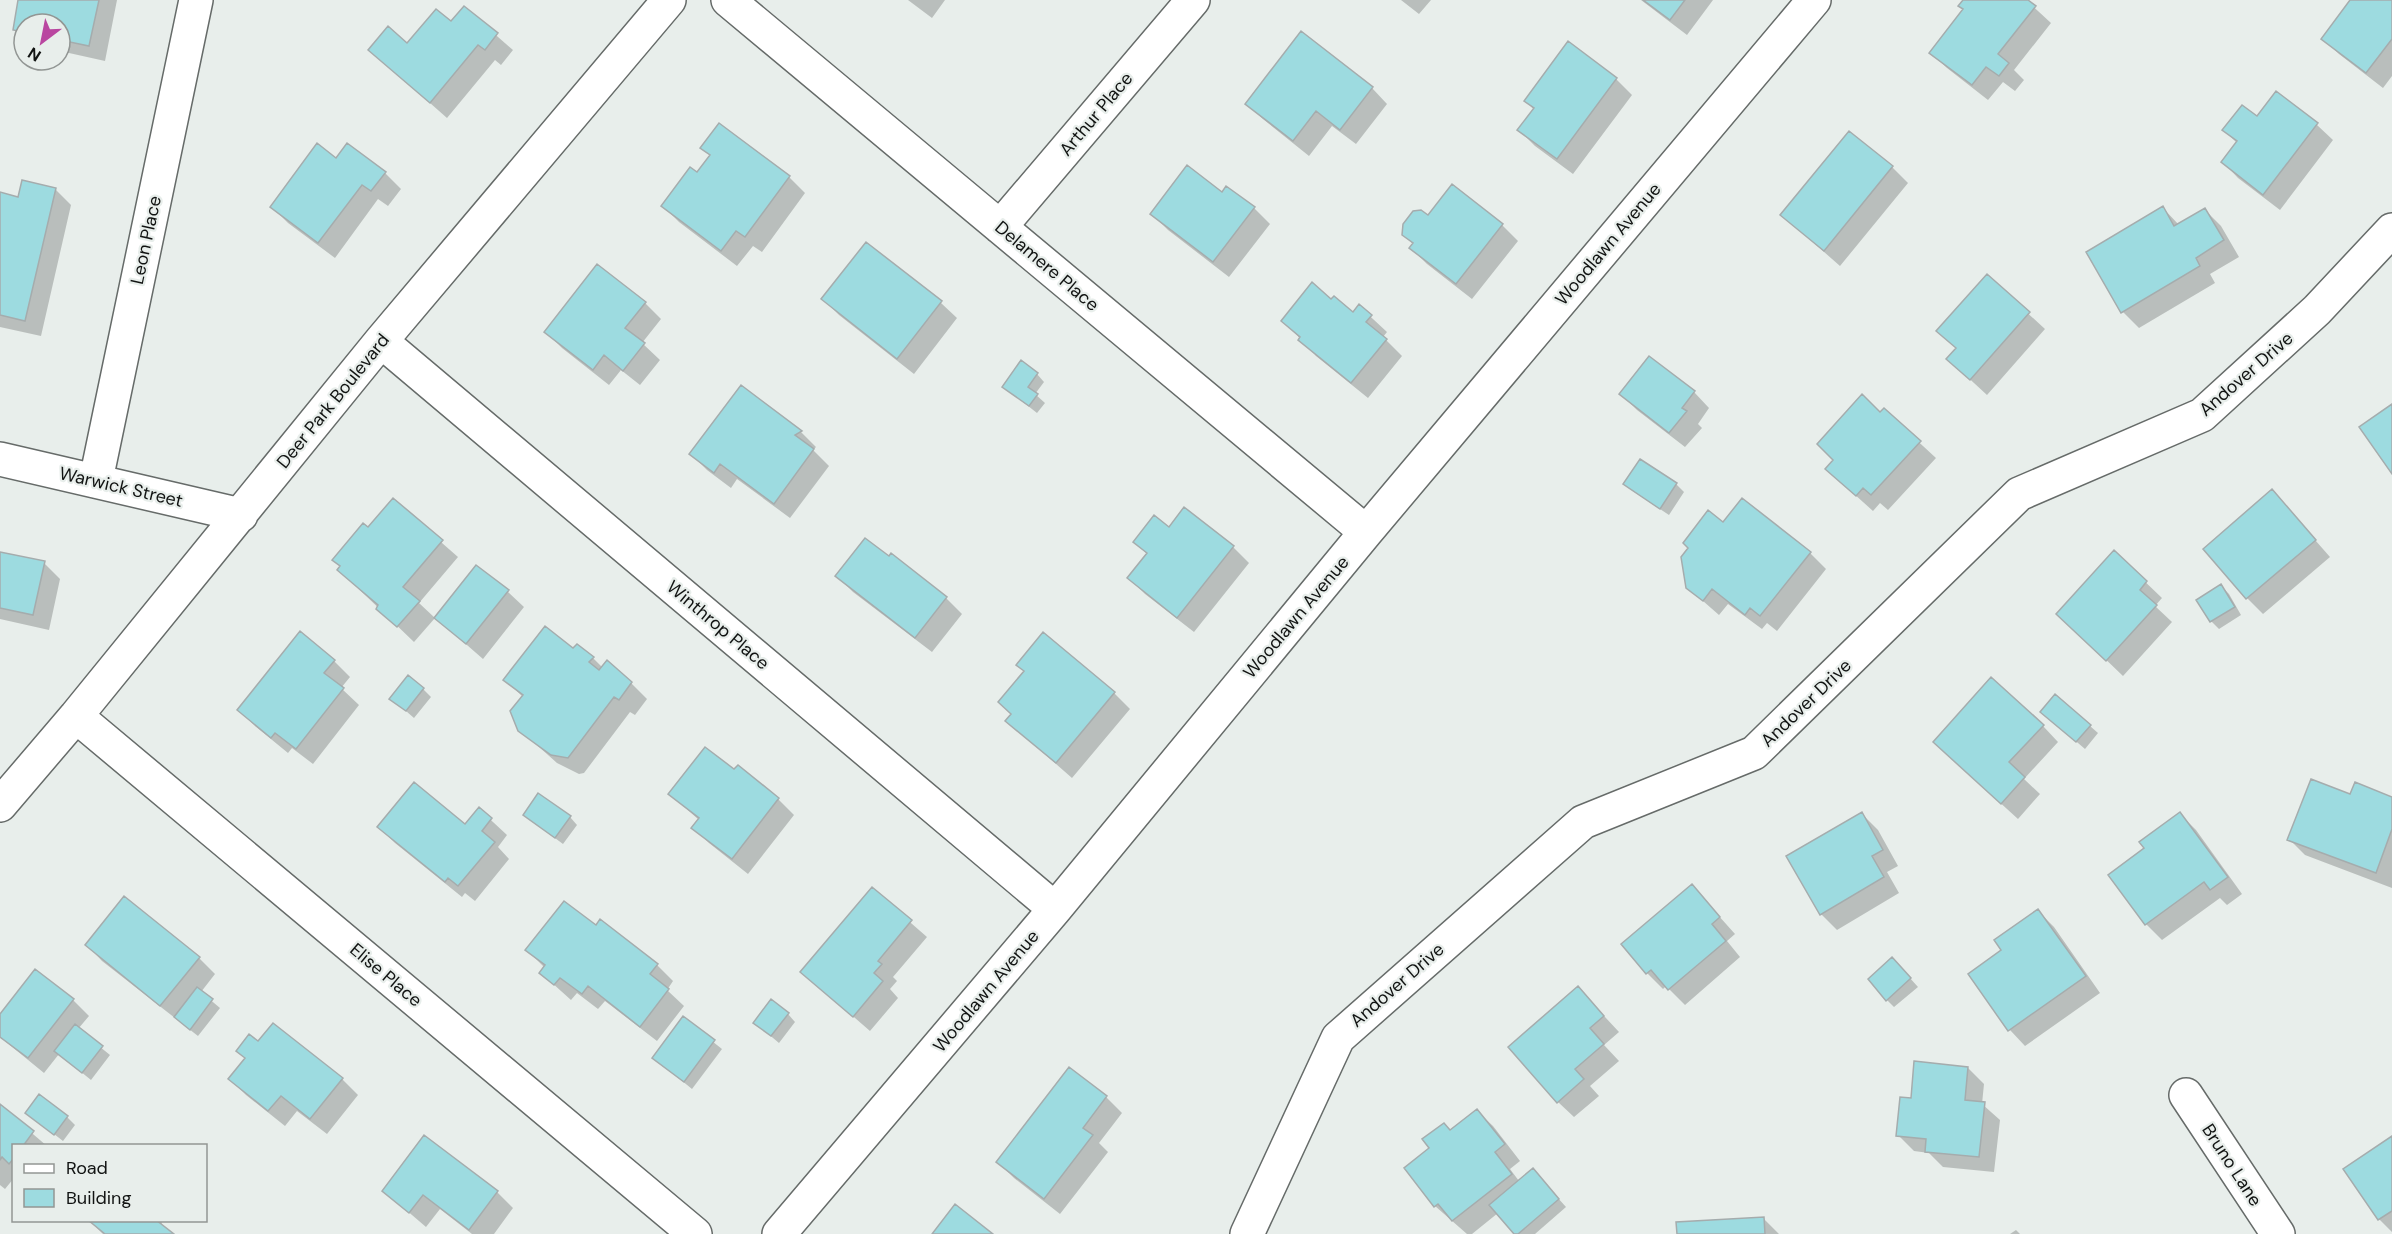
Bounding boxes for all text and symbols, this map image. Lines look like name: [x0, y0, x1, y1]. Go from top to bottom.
north arrow: [12, 12, 72, 72]
text: N: [24, 42, 45, 66]
street label: Arthur Place: [1054, 67, 1138, 161]
street label: Woodlawn Avenue: [1550, 178, 1666, 310]
street label: Leon Place: [125, 194, 167, 286]
street label: Delamere Place: [990, 215, 1104, 317]
street label: Andover Drive: [2194, 327, 2298, 421]
street label: Deer Park Boulevard: [271, 329, 395, 473]
street label: Warwick Street: [57, 461, 185, 513]
street label: Woodlawn Avenue: [1238, 551, 1354, 683]
street label: Winthrop Place: [662, 575, 774, 675]
street label: Andover Drive: [1756, 654, 1856, 752]
street label: Woodlawn Avenue: [928, 925, 1044, 1057]
street label: Elise Place: [345, 938, 427, 1012]
street label: Andover Drive: [1345, 938, 1449, 1032]
street label: Bruno Lane: [2196, 1119, 2268, 1211]
legend: [12, 1144, 207, 1222]
text: Road: [66, 1156, 108, 1180]
text: Building: [66, 1186, 131, 1210]

